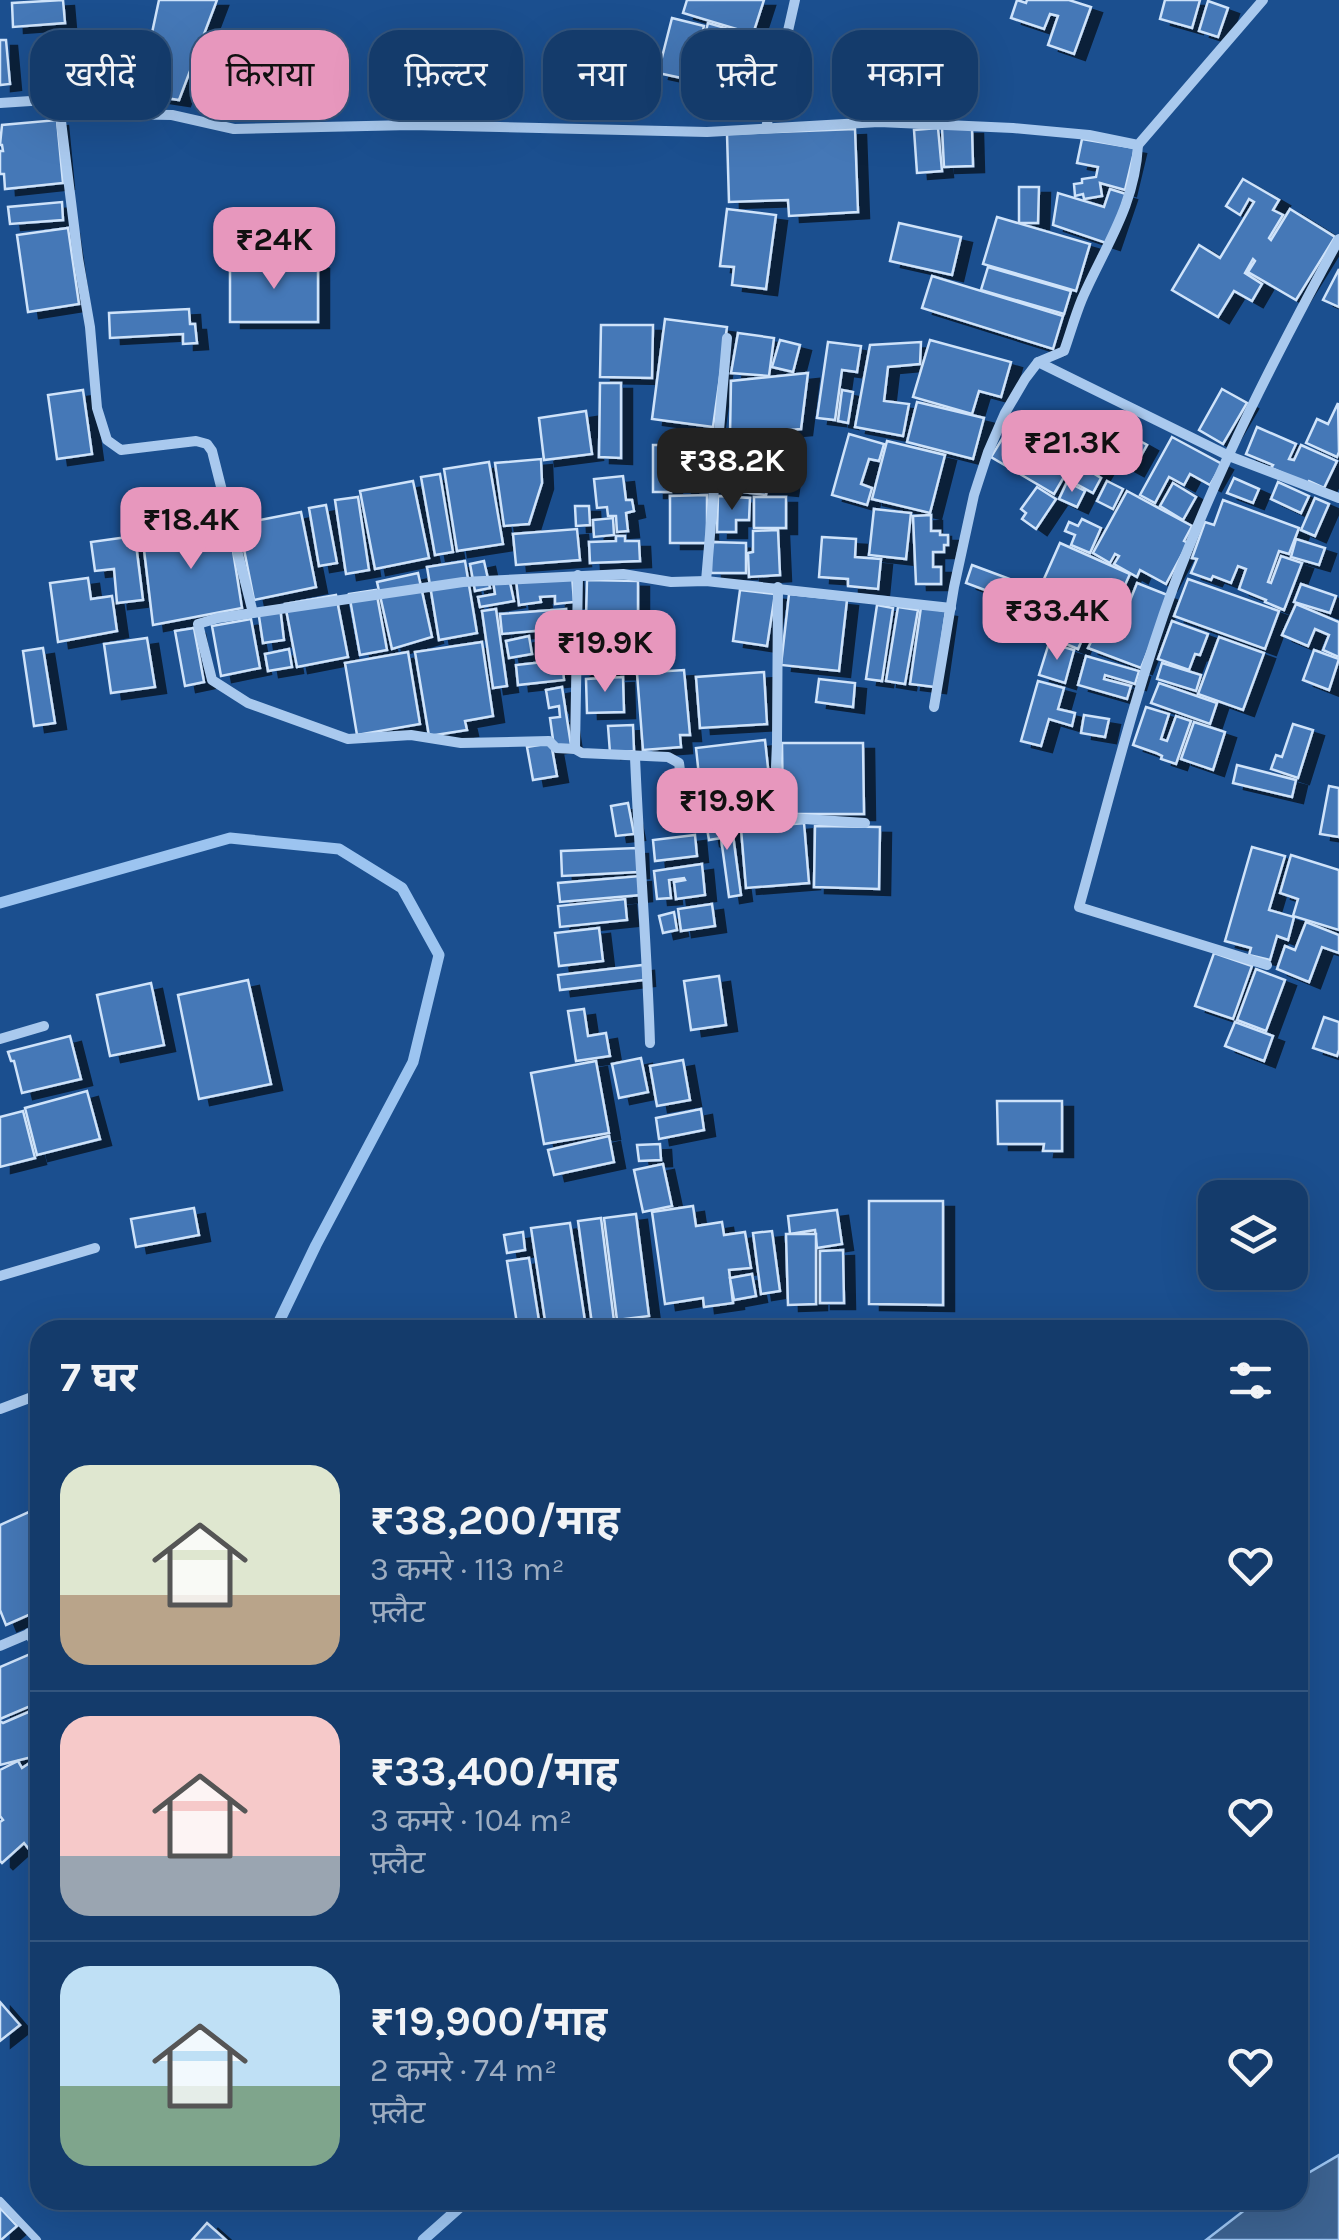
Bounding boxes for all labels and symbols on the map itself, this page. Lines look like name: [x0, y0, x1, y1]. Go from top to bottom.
pin: ₹24K: [215, 207, 333, 292]
pin: ₹21.3K: [991, 410, 1153, 495]
pin: ₹38.2K: [651, 428, 813, 513]
pin: ₹18.4K: [110, 487, 272, 572]
pin: ₹33.4K: [976, 578, 1138, 663]
pin: ₹19.9K: [524, 610, 686, 695]
pin: ₹19.9K: [646, 768, 808, 853]

